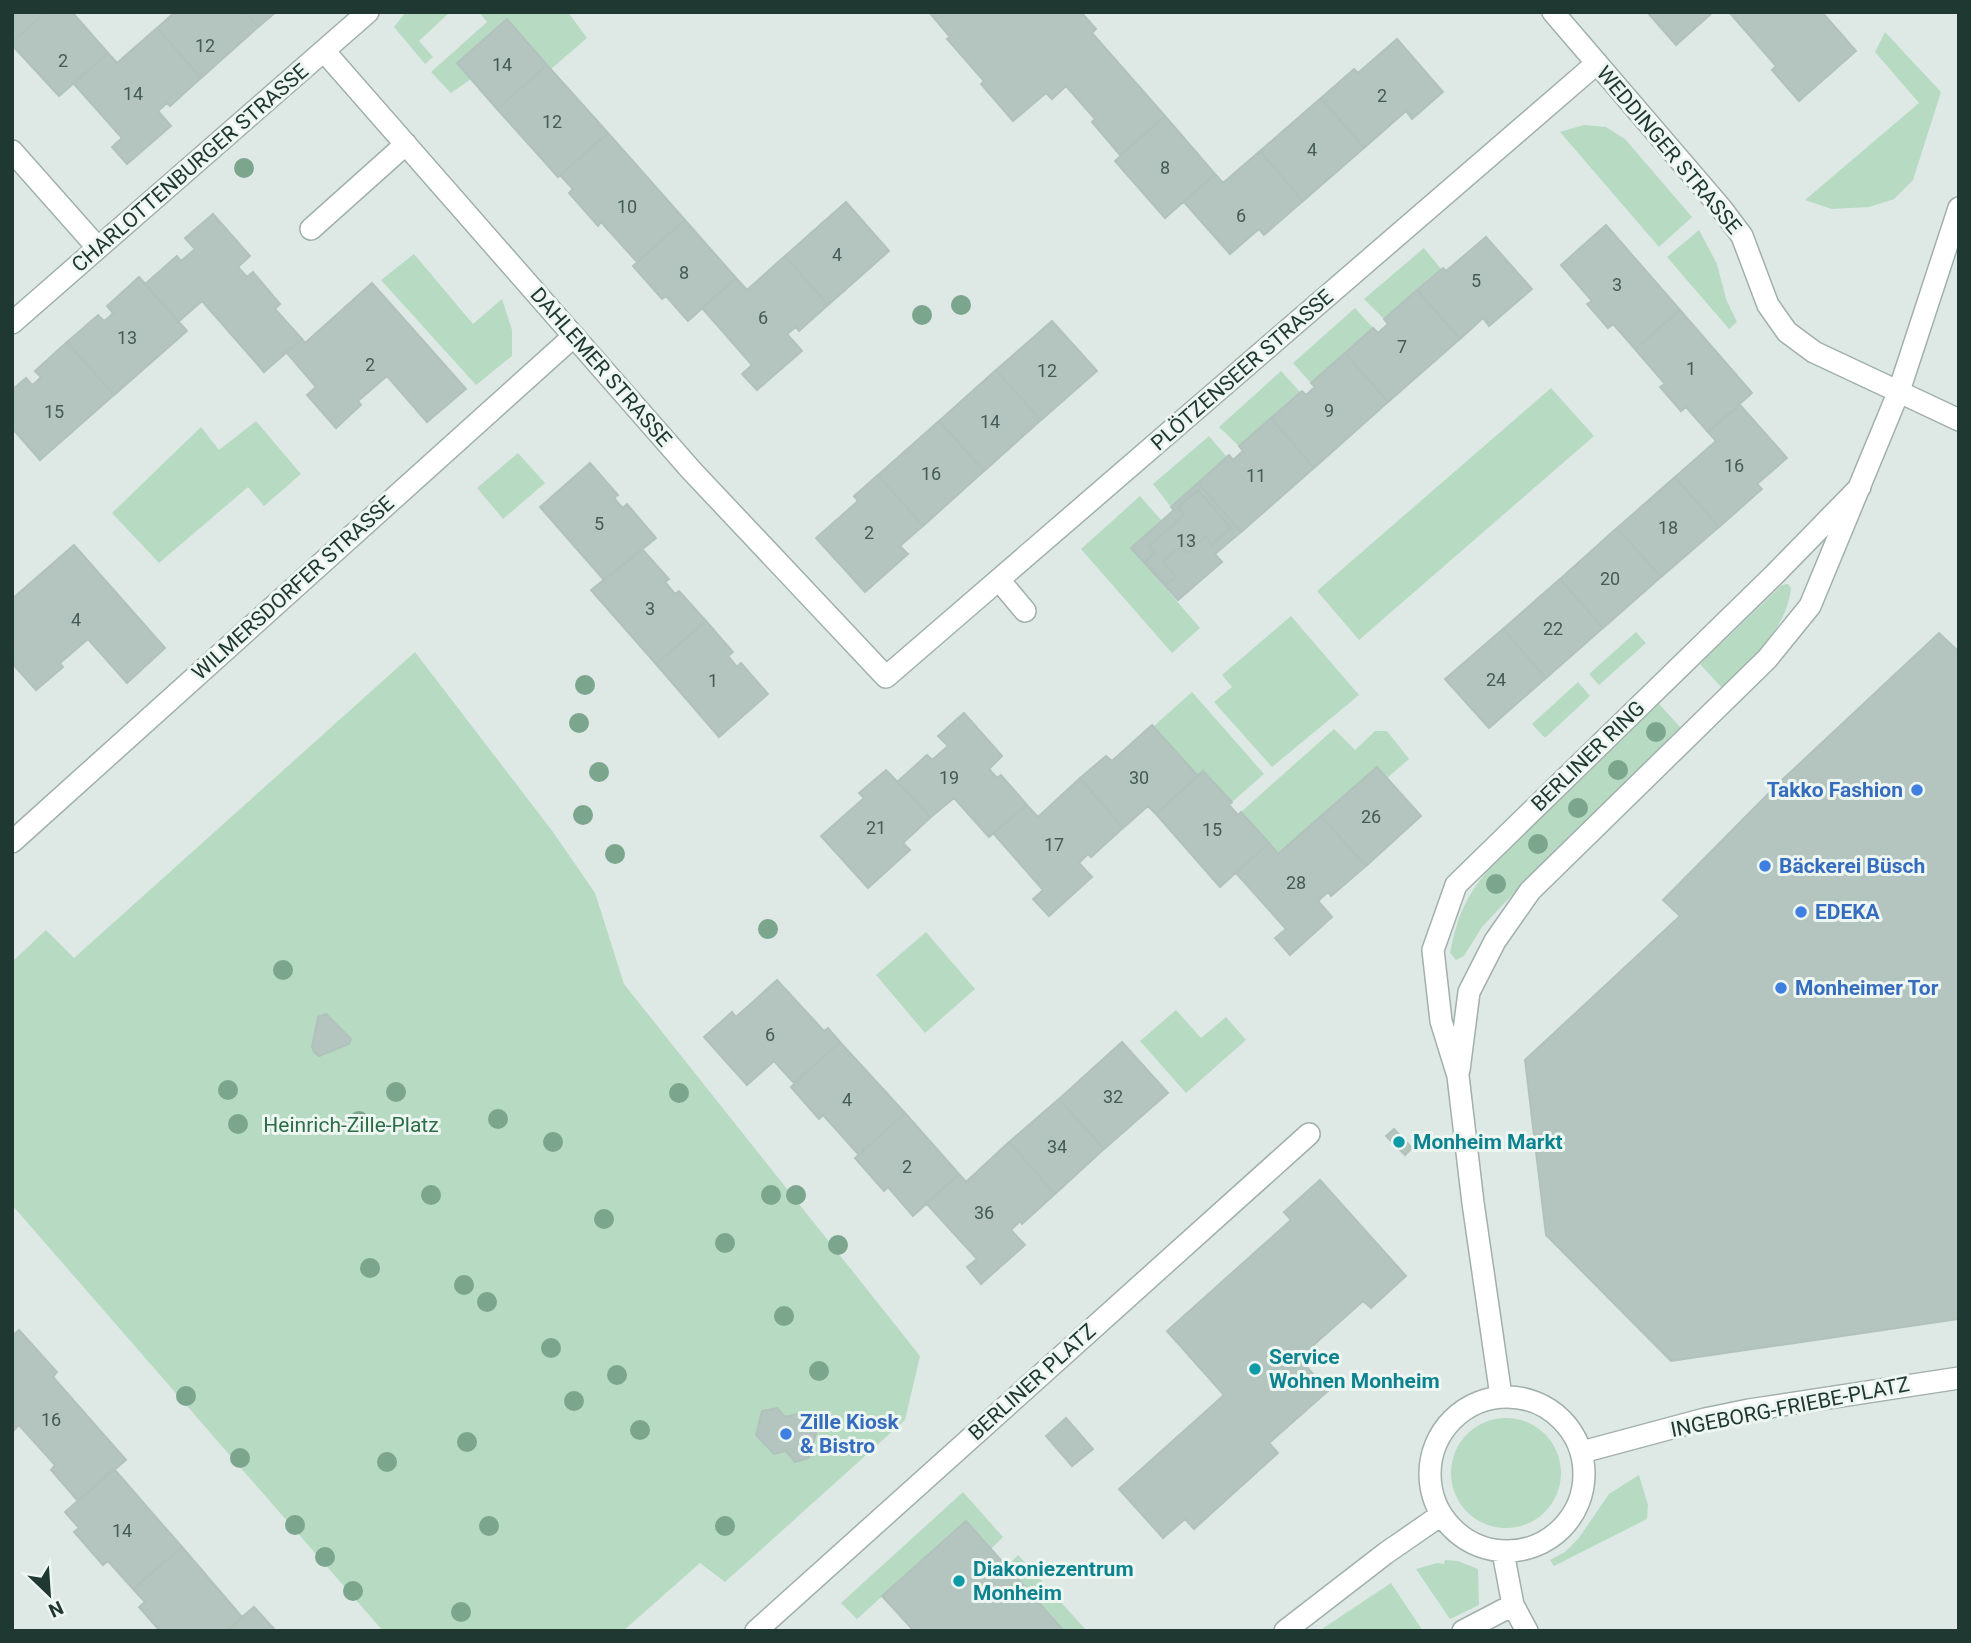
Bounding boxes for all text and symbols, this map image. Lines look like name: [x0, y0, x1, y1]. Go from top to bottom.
house number: 12: [195, 35, 215, 56]
house number: 2: [58, 50, 68, 71]
house number: 14: [492, 54, 512, 75]
street label: CHARLOTTENBURGER STRASSE: [67, 59, 313, 277]
street label: WEDDINGER STRASSE: [1592, 61, 1746, 239]
house number: 14: [123, 83, 143, 104]
house number: 2: [1377, 85, 1387, 106]
house number: 12: [542, 111, 562, 132]
house number: 4: [1307, 139, 1317, 160]
house number: 8: [1160, 157, 1170, 178]
house number: 10: [617, 196, 637, 217]
house number: 6: [1236, 205, 1246, 226]
house number: 4: [832, 244, 842, 265]
house number: 8: [679, 262, 689, 283]
house number: 5: [1471, 270, 1481, 291]
house number: 3: [1612, 274, 1622, 295]
street label: DAHLEMER STRASSE: [526, 283, 676, 451]
street label: PLÖTZENSEER STRASSE: [1146, 284, 1338, 456]
house number: 6: [758, 307, 768, 328]
house number: 13: [117, 327, 137, 348]
house number: 7: [1397, 336, 1407, 357]
house number: 2: [365, 354, 375, 375]
house number: 1: [1686, 358, 1696, 379]
house number: 12: [1037, 360, 1057, 381]
house number: 9: [1324, 400, 1334, 421]
house number: 15: [44, 401, 64, 422]
house number: 14: [980, 411, 1000, 432]
house number: 16: [1724, 455, 1744, 476]
house number: 16: [921, 463, 941, 484]
house number: 11: [1246, 465, 1266, 486]
street label: WILMERSDORFER STRASSE: [187, 491, 399, 685]
house number: 5: [594, 513, 604, 534]
house number: 18: [1658, 517, 1678, 538]
house number: 2: [864, 522, 874, 543]
house number: 13: [1176, 530, 1196, 551]
house number: 20: [1600, 568, 1620, 589]
house number: 3: [645, 598, 655, 619]
house number: 4: [71, 609, 81, 630]
house number: 22: [1543, 618, 1563, 639]
house number: 24: [1486, 669, 1506, 690]
house number: 1: [708, 670, 718, 691]
street label: BERLINER RING: [1526, 696, 1650, 816]
house number: 19: [939, 767, 959, 788]
house number: 30: [1129, 767, 1149, 788]
place label: Takko Fashion: [1767, 778, 1903, 802]
marker: Takko Fashion: [1909, 782, 1925, 798]
house number: 26: [1361, 806, 1381, 827]
house number: 21: [866, 817, 886, 838]
house number: 15: [1202, 819, 1222, 840]
house number: 17: [1044, 834, 1064, 855]
place label: Bäckerei Büsch: [1779, 854, 1925, 878]
marker: Bäckerei Büsch: [1757, 858, 1773, 874]
house number: 28: [1286, 872, 1306, 893]
place label: EDEKA: [1815, 900, 1881, 924]
marker: EDEKA: [1793, 904, 1809, 920]
place label: Monheimer Tor: [1795, 976, 1939, 1000]
marker: Monheimer Tor: [1773, 980, 1789, 996]
house number: 6: [765, 1024, 775, 1045]
house number: 32: [1103, 1086, 1123, 1107]
house number: 4: [842, 1089, 852, 1110]
park label: Heinrich-Zille-Platz: [263, 1113, 439, 1137]
place label: Monheim Markt: [1413, 1130, 1563, 1154]
marker: Monheim Markt: [1391, 1134, 1407, 1150]
house number: 34: [1047, 1136, 1067, 1157]
house number: 2: [902, 1156, 912, 1177]
house number: 36: [974, 1202, 994, 1223]
street label: BERLINER PLATZ: [964, 1319, 1100, 1445]
place label: Service Wohnen Monheim: [1269, 1345, 1440, 1393]
marker: Service Wohnen Monheim: [1247, 1361, 1263, 1377]
street label: INGEBORG-FRIEBE-PLATZ: [1669, 1372, 1911, 1442]
house number: 16: [41, 1409, 61, 1430]
place label: Zille Kiosk & Bistro: [800, 1410, 900, 1458]
marker: Zille Kiosk & Bistro: [778, 1426, 794, 1442]
house number: 14: [112, 1520, 132, 1541]
place label: Diakoniezentrum Monheim: [973, 1557, 1134, 1605]
north arrow: [14, 1559, 84, 1629]
marker: Diakoniezentrum Monheim: [951, 1573, 967, 1589]
text: N: [45, 1596, 67, 1622]

